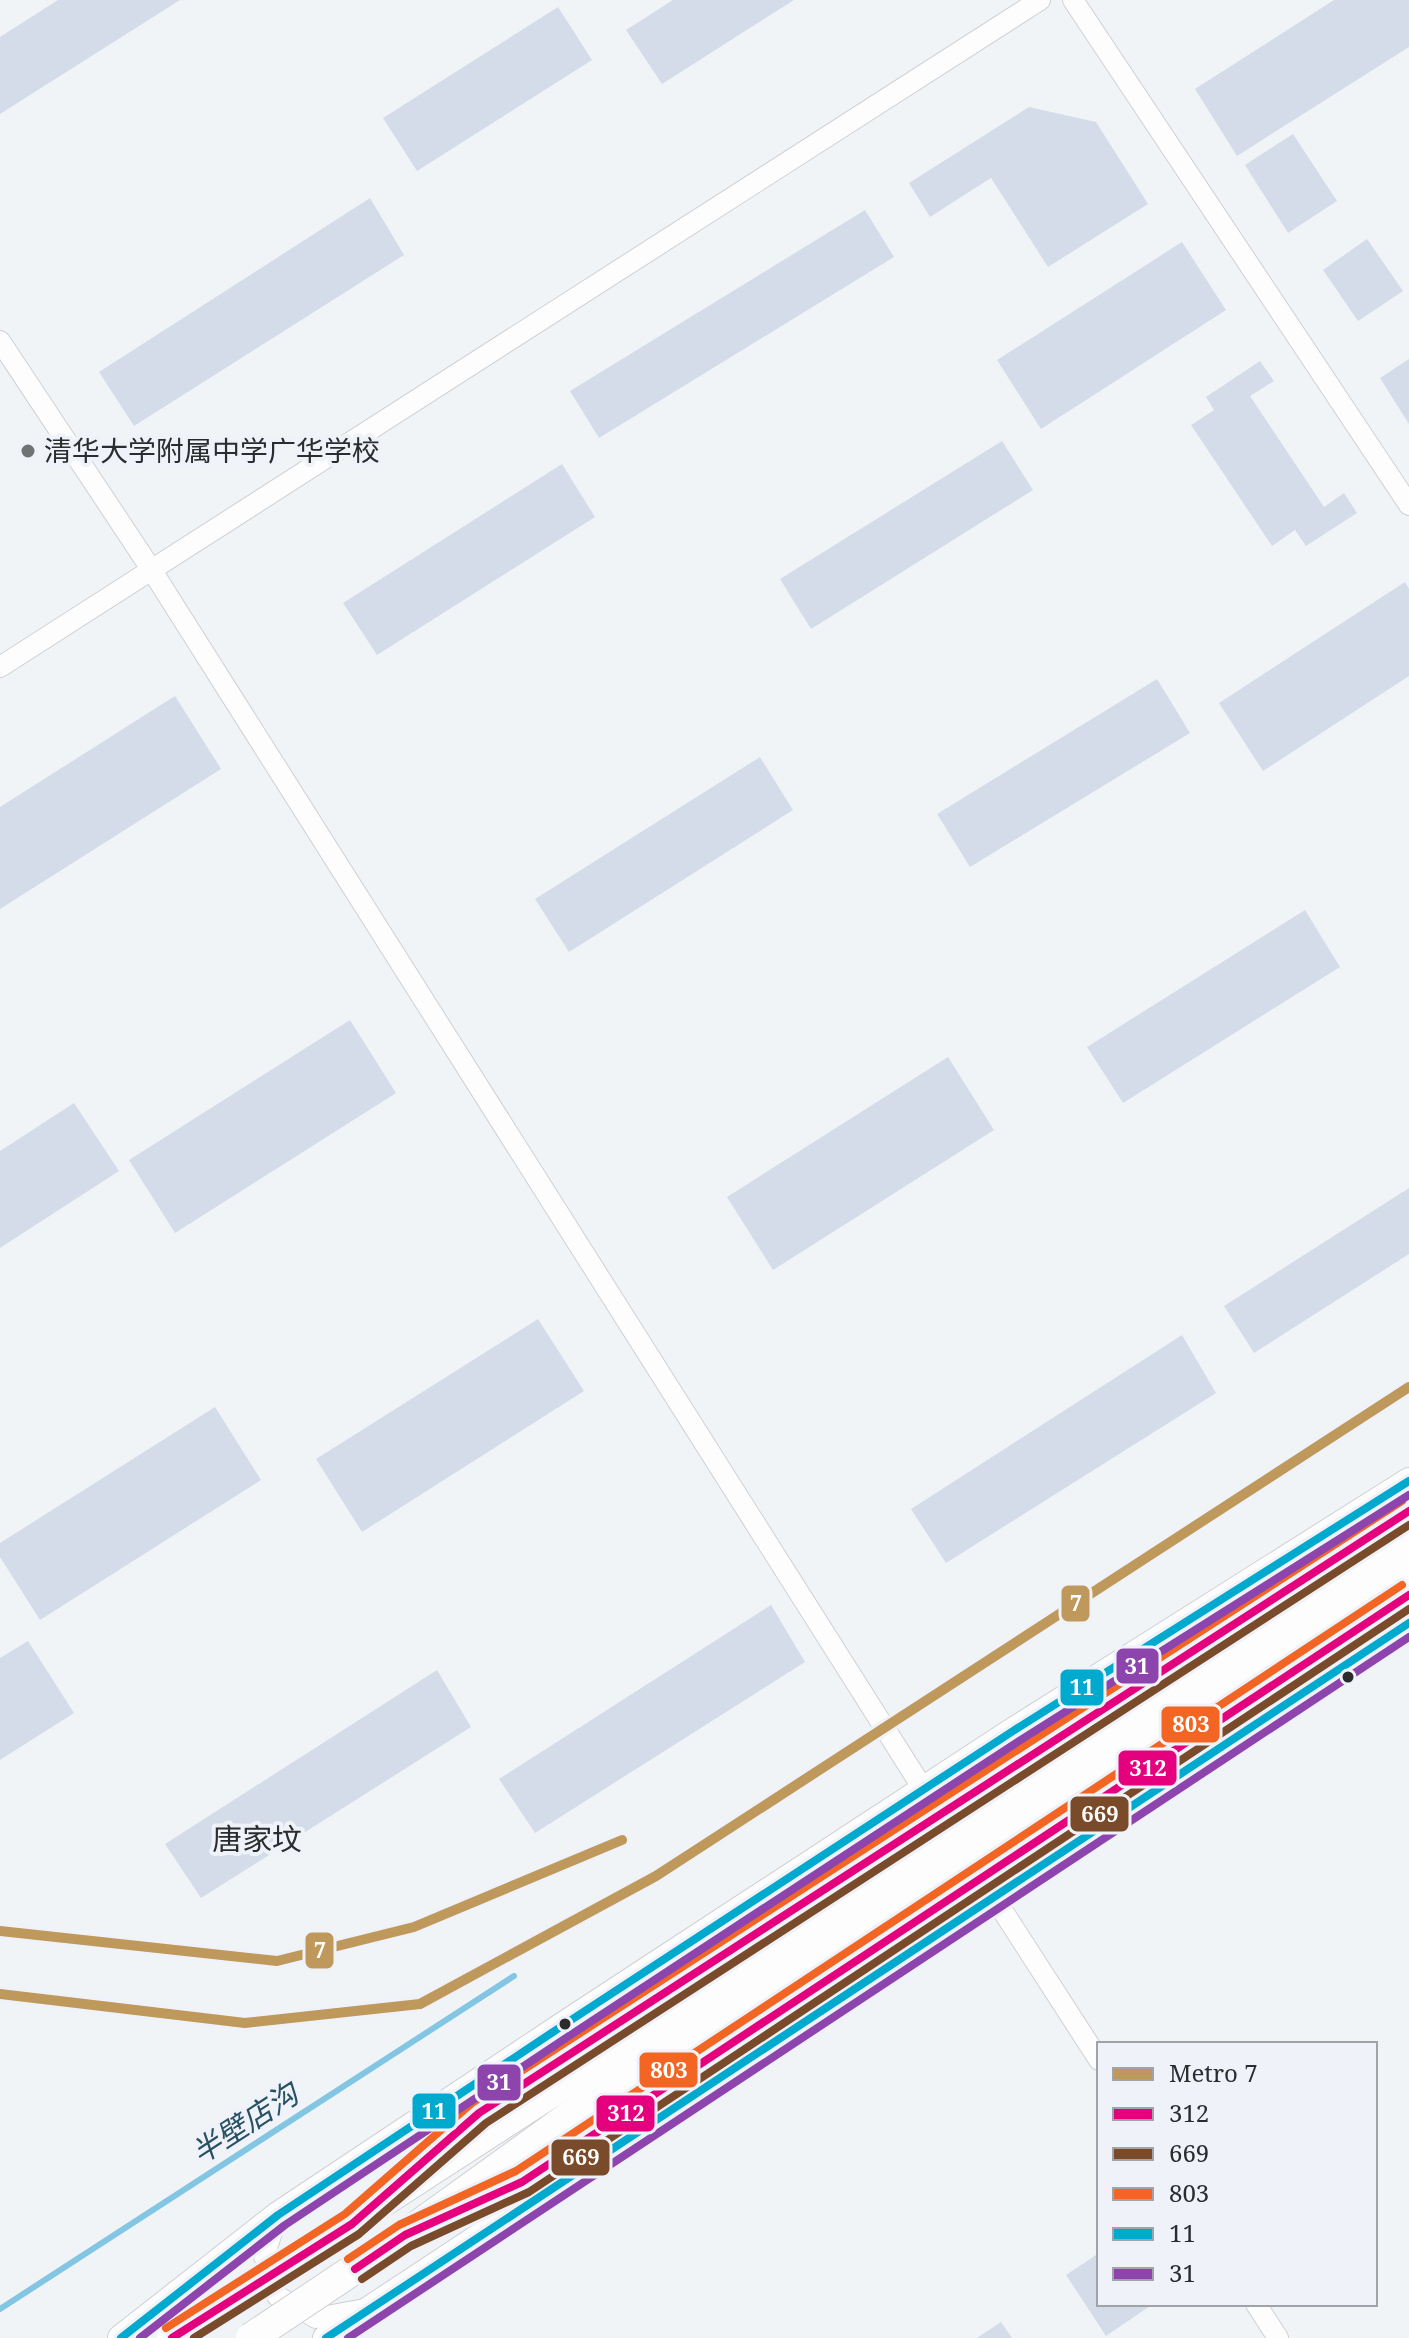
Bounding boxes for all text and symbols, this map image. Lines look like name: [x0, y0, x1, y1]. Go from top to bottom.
place label: 清华大学附属中学广华学校: [44, 431, 380, 469]
marker: 清华大学附属中学广华学校: [19, 442, 37, 460]
line badge: 7: [1060, 1584, 1091, 1623]
text: 7: [1070, 1587, 1082, 1617]
line badge: 31: [1115, 1647, 1160, 1685]
text: 31: [1125, 1650, 1149, 1680]
line badge: 11: [1059, 1668, 1105, 1707]
unlabelled marker: [1340, 1669, 1356, 1685]
text: 11: [1070, 1671, 1094, 1701]
line badge: 803: [1160, 1705, 1221, 1744]
text: 803: [1172, 1708, 1210, 1738]
line badge: 312: [1117, 1749, 1178, 1787]
text: 312: [1129, 1752, 1167, 1782]
line badge: 669: [1069, 1795, 1130, 1833]
text: 669: [1081, 1798, 1119, 1828]
district label: 唐家坟: [212, 1818, 302, 1859]
line badge: 7: [304, 1931, 335, 1970]
text: 7: [314, 1934, 326, 1964]
unlabelled marker: [557, 2016, 573, 2032]
legend: [1097, 2042, 1377, 2306]
line badge: 803: [638, 2051, 699, 2089]
text: 803: [650, 2054, 688, 2084]
text: Metro 7: [1169, 2056, 1258, 2089]
line badge: 31: [476, 2063, 522, 2102]
text: 31: [487, 2066, 511, 2096]
water label: 半壁店沟: [183, 2071, 308, 2173]
line badge: 11: [411, 2092, 457, 2130]
line badge: 312: [595, 2094, 656, 2133]
text: 11: [422, 2095, 446, 2125]
text: 312: [1169, 2096, 1209, 2129]
text: 312: [607, 2097, 645, 2127]
text: 669: [1169, 2136, 1209, 2169]
line badge: 669: [550, 2138, 611, 2177]
text: 669: [562, 2141, 600, 2171]
text: 803: [1169, 2176, 1209, 2209]
text: 11: [1169, 2216, 1196, 2249]
text: 31: [1169, 2256, 1196, 2289]

